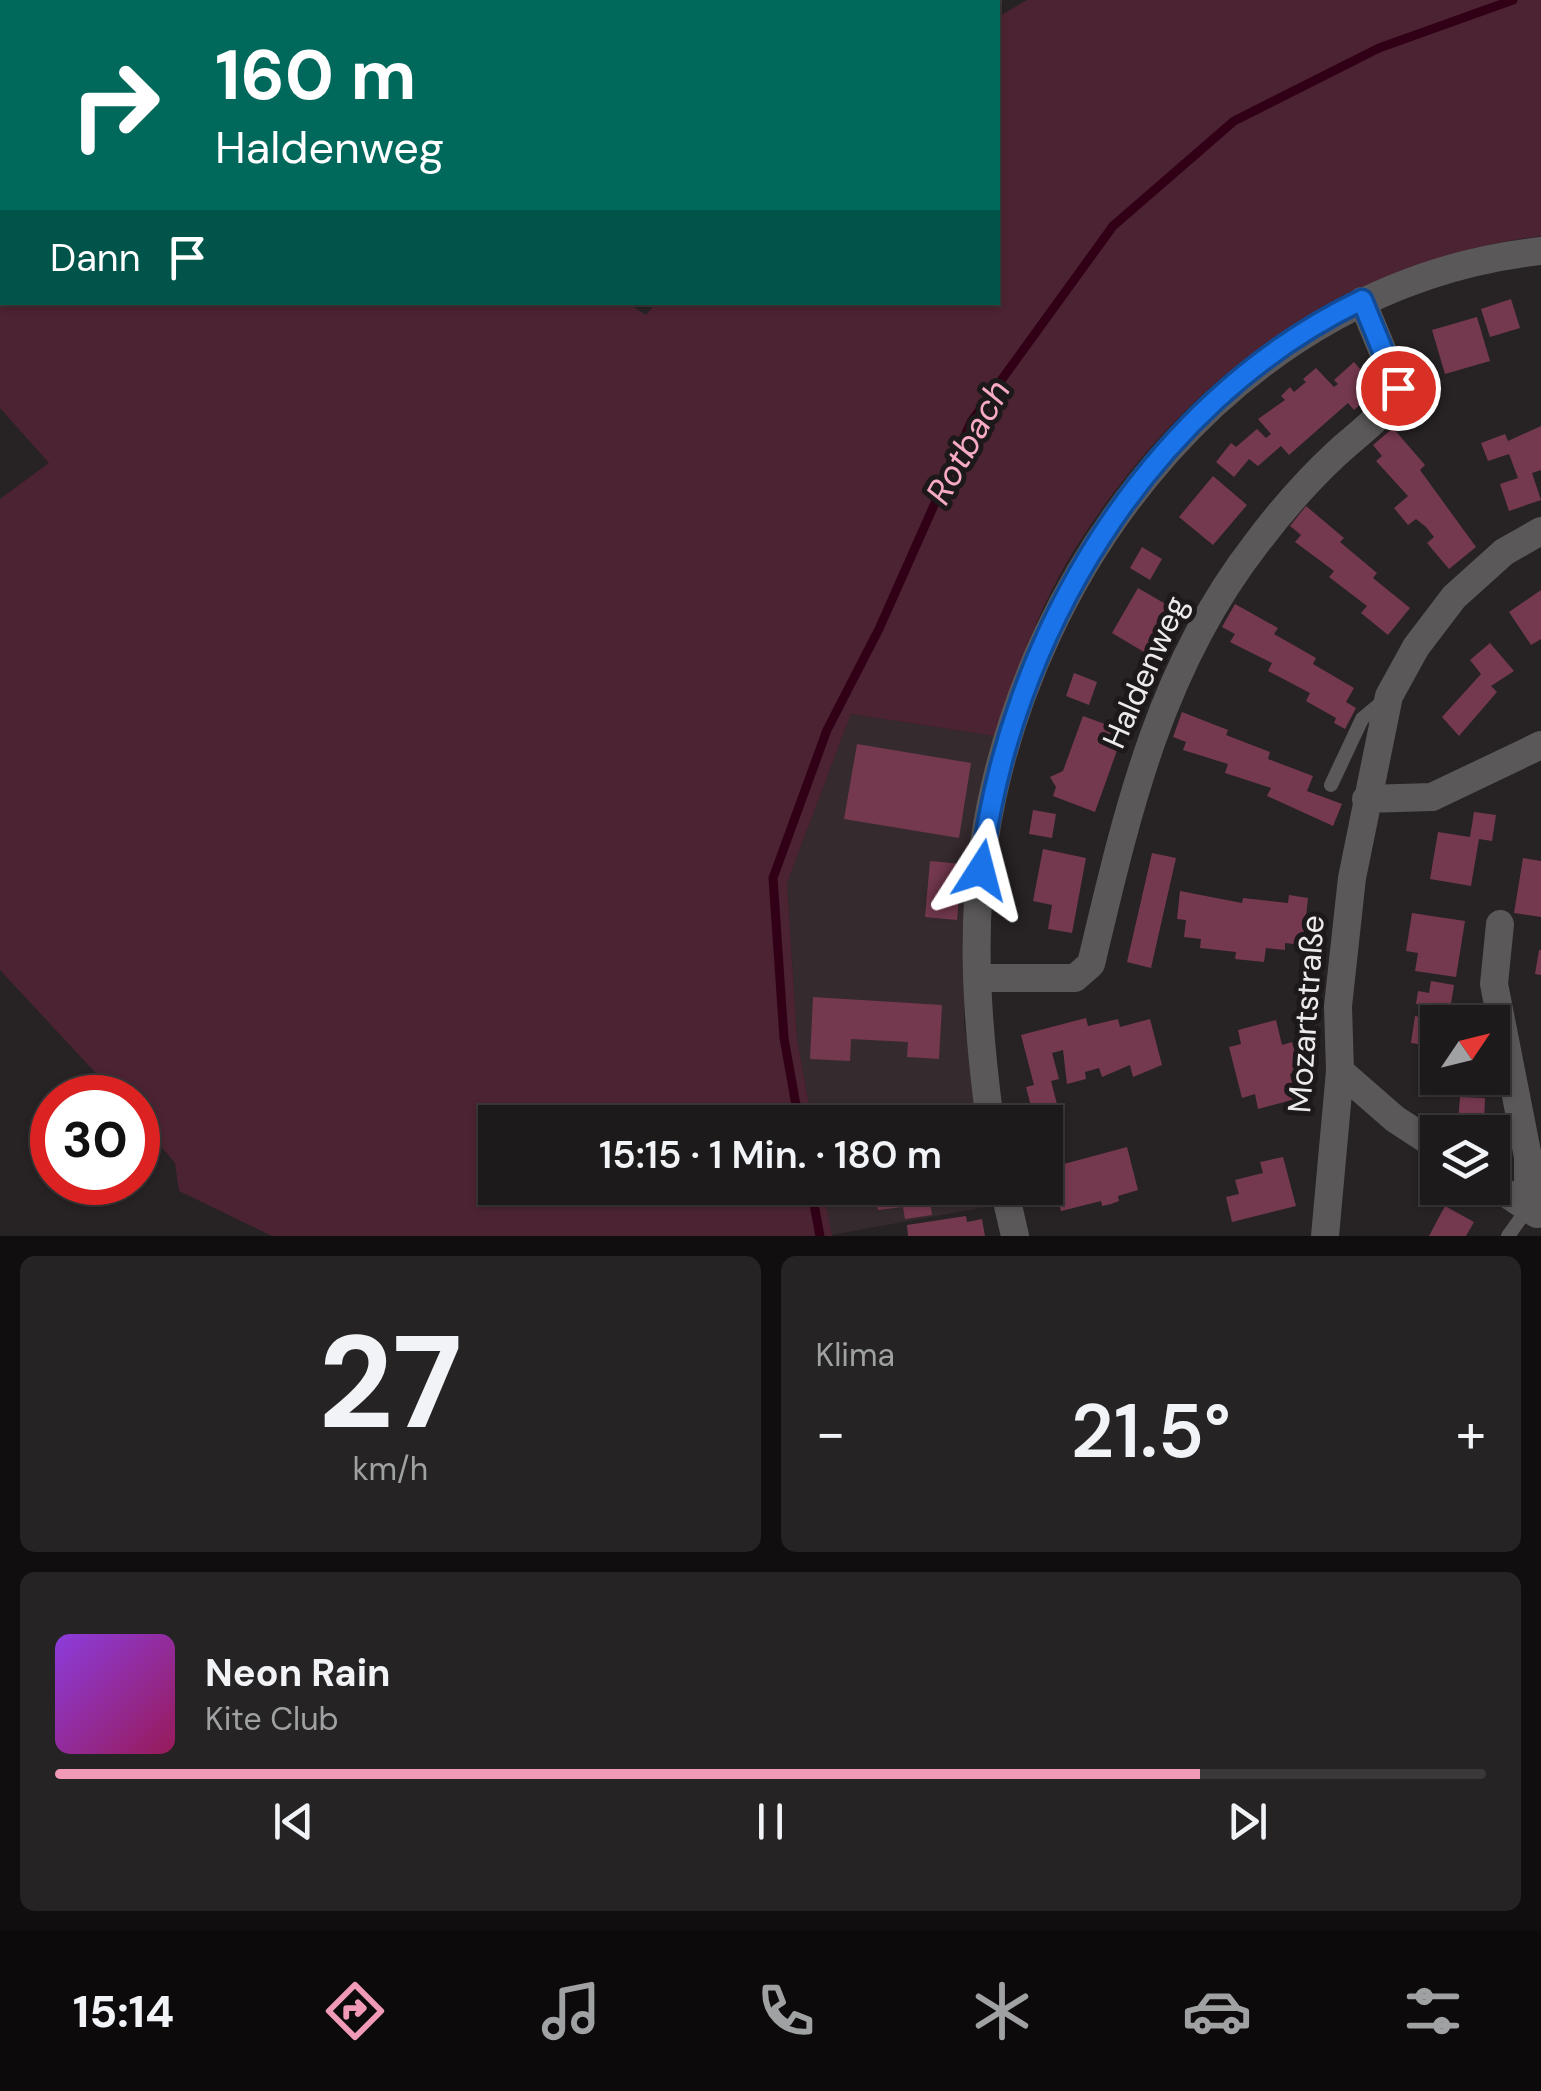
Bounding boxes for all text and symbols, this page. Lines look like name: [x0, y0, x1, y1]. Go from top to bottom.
text: 160 m: [215, 30, 416, 121]
icon: right: [50, 40, 180, 170]
text: Haldenweg: [215, 118, 444, 177]
icon: arrive: [160, 230, 215, 285]
text: Dann: [50, 233, 140, 283]
pin: [1356, 346, 1441, 431]
icon: arrive: [1371, 361, 1426, 416]
water label: Rotbach: [915, 372, 1021, 512]
street label: Haldenweg: [1093, 589, 1197, 755]
position arrow: [929, 818, 1033, 922]
street label: Mozartstraße: [1278, 914, 1334, 1114]
north arrow: [1420, 1005, 1510, 1095]
map controls: [1420, 1005, 1510, 1205]
speed limit sign: 30: [30, 1075, 160, 1205]
button: layers: [1420, 1115, 1510, 1205]
text: 15:15 · 1 Min. · 180 m: [599, 1130, 942, 1180]
text: 27: [318, 1298, 462, 1467]
text: Klima: [816, 1334, 895, 1376]
text: 21.5°: [1071, 1383, 1231, 1480]
text: −: [816, 1397, 846, 1469]
text: +: [1456, 1397, 1486, 1469]
text: km/h: [352, 1448, 428, 1490]
text: Neon Rain: [205, 1648, 390, 1698]
text: Kite Club: [205, 1698, 339, 1740]
icon: previous: [266, 1794, 321, 1849]
icon: pause: [743, 1794, 798, 1849]
icon: next: [1220, 1794, 1275, 1849]
icon: directions: [320, 1976, 390, 2046]
icon: music: [536, 1976, 606, 2046]
icon: phone: [751, 1976, 821, 2046]
icon: climate: [967, 1976, 1037, 2046]
icon: car: [1182, 1976, 1252, 2046]
icon: filters: [1398, 1976, 1468, 2046]
text: 15:14: [73, 1982, 174, 2041]

